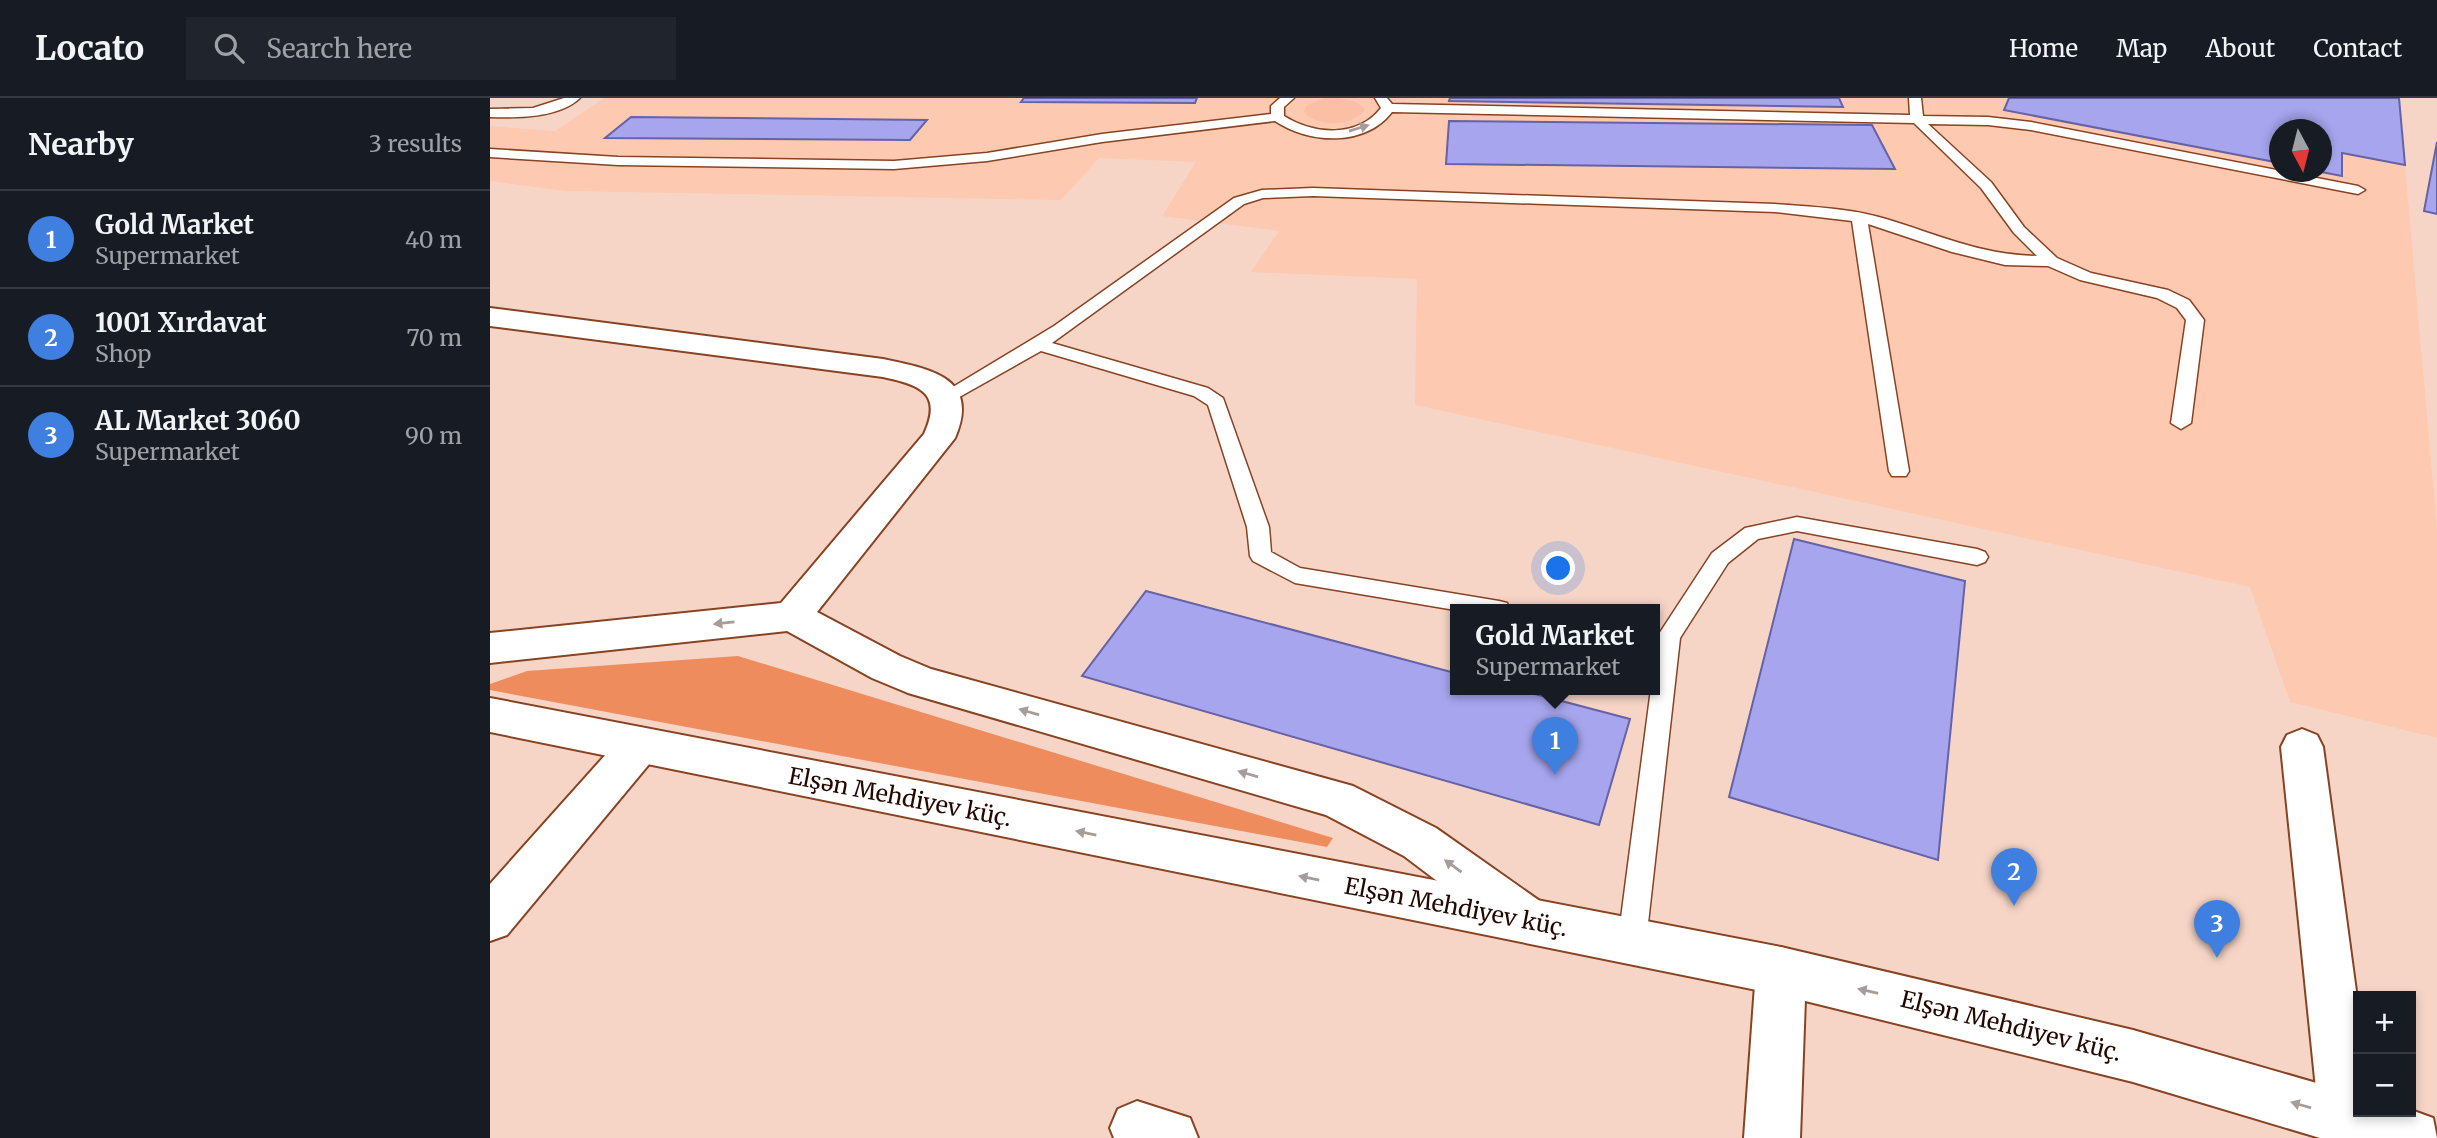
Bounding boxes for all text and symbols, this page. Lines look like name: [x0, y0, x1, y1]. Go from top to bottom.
search box: [186, 17, 676, 80]
text: Locato: [35, 28, 144, 69]
icon: search: [210, 29, 248, 67]
text: Search here: [266, 32, 412, 65]
text: Home: [2009, 33, 2078, 64]
text: Map: [2116, 33, 2167, 64]
text: About: [2205, 33, 2275, 64]
text: Contact: [2313, 33, 2402, 64]
north arrow: [2269, 119, 2332, 182]
one-way arrow: [1349, 123, 1370, 133]
text: Nearby: [28, 125, 134, 163]
text: 3 results: [369, 129, 462, 158]
text: Gold Market: [95, 208, 254, 241]
text: 1: [46, 225, 56, 254]
text: 40 m: [405, 225, 462, 254]
text: Supermarket: [95, 241, 240, 270]
text: 1001 Xırdavat: [95, 306, 267, 339]
text: 2: [44, 323, 58, 352]
text: 70 m: [406, 323, 462, 352]
text: Shop: [95, 339, 151, 368]
text: AL Market 3060: [95, 404, 301, 437]
text: 3: [44, 421, 58, 450]
text: 90 m: [405, 421, 462, 450]
text: Supermarket: [95, 437, 240, 466]
your location: [1541, 551, 1575, 585]
popup: [1450, 604, 1660, 695]
one-way arrow: [713, 618, 735, 629]
text: Gold Market: [1476, 619, 1634, 652]
text: Supermarket: [1476, 652, 1620, 681]
one-way arrow: [1017, 706, 1039, 717]
pin: 1: [1532, 717, 1578, 775]
street label: Elşən Mehdiyev küç.: [786, 761, 1014, 832]
one-way arrow: [1236, 768, 1258, 779]
one-way arrow: [1075, 828, 1097, 839]
pin: 2: [1991, 848, 2037, 906]
one-way arrow: [1444, 860, 1462, 874]
street label: Elşən Mehdiyev küç.: [1342, 871, 1570, 942]
one-way arrow: [1298, 872, 1320, 883]
pin: 3: [2194, 900, 2240, 958]
street label: Elşən Mehdiyev küç.: [1898, 984, 2125, 1067]
one-way arrow: [1857, 986, 1879, 997]
map controls: [2353, 991, 2416, 1117]
button: +: [2353, 991, 2416, 1054]
button: −: [2353, 1054, 2416, 1117]
one-way arrow: [2290, 1100, 2311, 1110]

